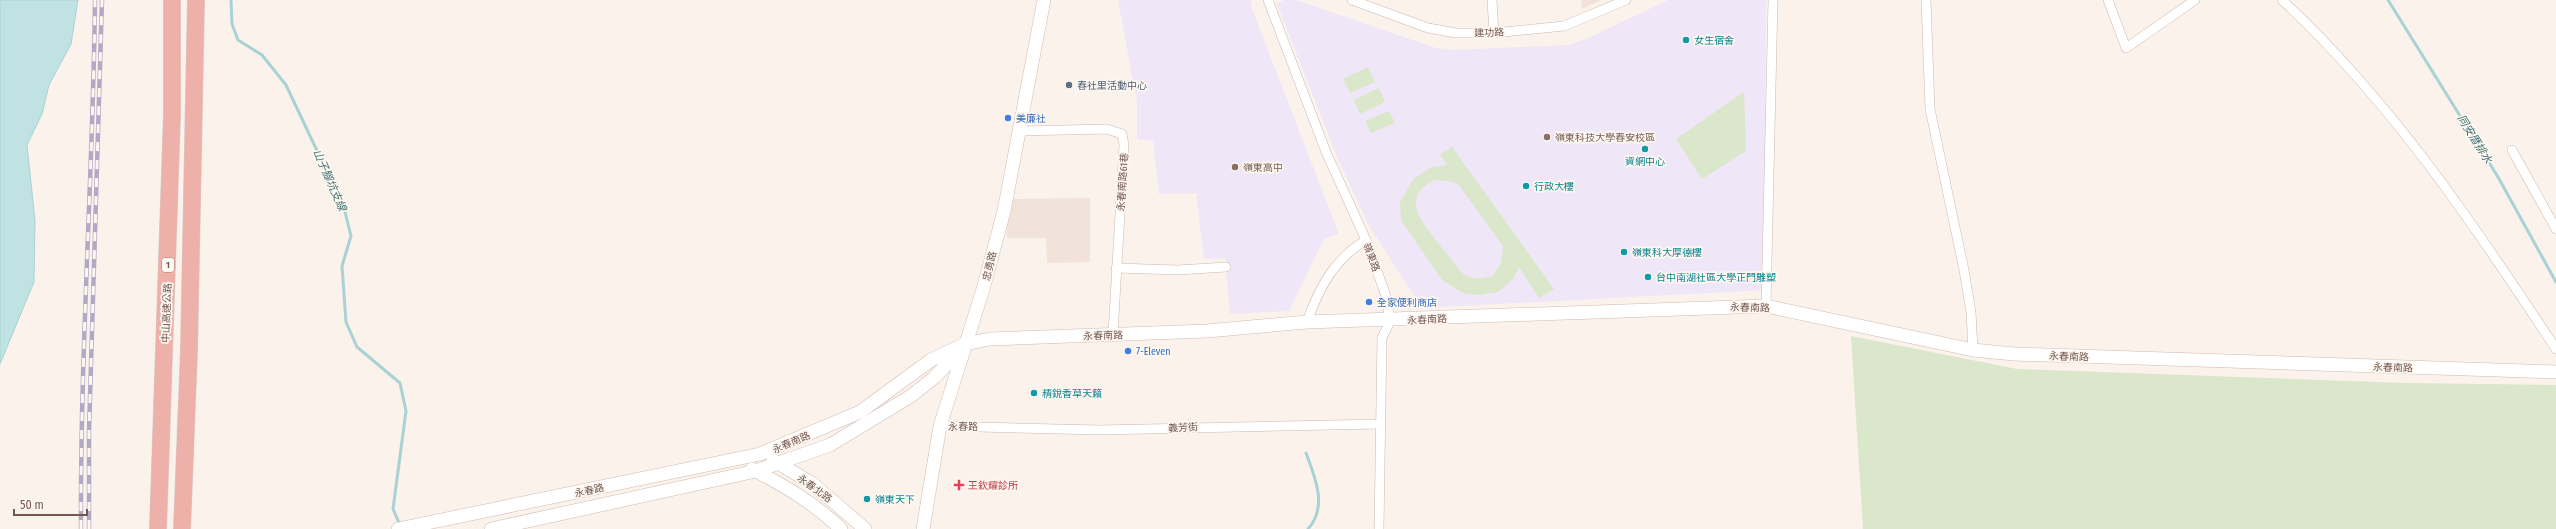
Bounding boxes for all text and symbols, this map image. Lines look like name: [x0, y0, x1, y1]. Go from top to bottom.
street label: 建功路: [1474, 26, 1504, 40]
marker: 女生宿舍: [1681, 35, 1691, 45]
place label: 女生宿舍: [1694, 35, 1734, 47]
marker: 春社里活動中心: [1064, 80, 1074, 90]
place label: 春社里活動中心: [1077, 80, 1147, 92]
water label: 同安厝排水: [2454, 112, 2495, 167]
marker: 美廉社: [1003, 113, 1013, 123]
place label: 美廉社: [1016, 113, 1046, 125]
marker: 嶺東科技大學春安校區: [1542, 132, 1552, 142]
place label: 嶺東科技大學春安校區: [1555, 132, 1655, 144]
marker: 資網中心: [1640, 144, 1650, 154]
water label: 山子腳坑支線: [310, 147, 350, 215]
street label: 永春南路61巷: [1115, 153, 1131, 212]
place label: 資網中心: [1625, 156, 1665, 168]
marker: 嶺東高中: [1230, 162, 1240, 172]
place label: 嶺東高中: [1243, 162, 1283, 174]
marker: 行政大樓: [1521, 181, 1531, 191]
place label: 行政大樓: [1534, 181, 1574, 193]
street label: 嶺東路: [1360, 241, 1382, 273]
marker: 嶺東科大厚德樓: [1619, 247, 1629, 257]
place label: 嶺東科大厚德樓: [1632, 247, 1702, 259]
street label: 忠勇路: [981, 250, 999, 282]
road number: 1: [162, 258, 174, 272]
marker: 台中南湖社區大學正門雕塑: [1643, 272, 1653, 282]
place label: 台中南湖社區大學正門雕塑: [1656, 272, 1776, 284]
street label: 中山高速公路: [160, 283, 174, 343]
marker: 全家便利商店: [1364, 297, 1374, 307]
place label: 全家便利商店: [1377, 297, 1437, 309]
street label: 永春南路: [1730, 301, 1770, 315]
street label: 永春南路: [1407, 313, 1447, 327]
street label: 永春南路: [1083, 329, 1123, 343]
marker: 7-Eleven: [1123, 346, 1133, 356]
place label: 7-Eleven: [1136, 346, 1170, 358]
street label: 永春南路: [2049, 350, 2089, 364]
street label: 永春南路: [2373, 361, 2413, 375]
marker: 精銳香草天籟: [1029, 388, 1039, 398]
place label: 精銳香草天籟: [1042, 388, 1102, 400]
street label: 永春路: [948, 421, 978, 433]
street label: 義芳街: [1168, 421, 1198, 435]
street label: 永春南路: [771, 430, 812, 456]
street label: 永春北路: [795, 472, 834, 505]
marker: 王欽耀診所: [953, 479, 965, 491]
place label: 王欽耀診所: [968, 480, 1018, 492]
street label: 永春路: [573, 482, 605, 500]
scale bar: [14, 491, 87, 517]
marker: 嶺東天下: [862, 494, 872, 504]
place label: 嶺東天下: [875, 494, 915, 506]
text: 50 m: [20, 498, 44, 512]

